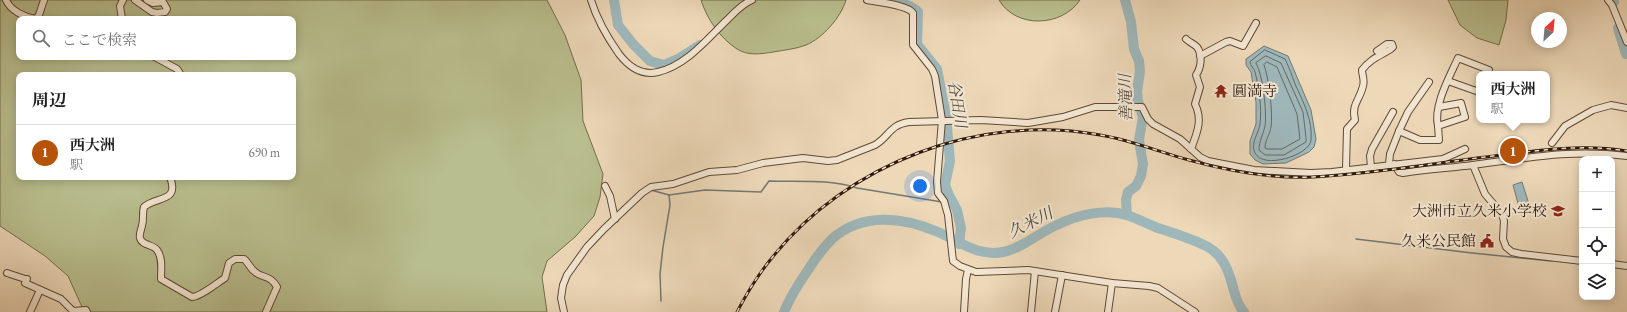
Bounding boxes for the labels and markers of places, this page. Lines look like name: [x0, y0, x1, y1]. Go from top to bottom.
place label: 圓満寺: [1232, 81, 1277, 100]
temple icon: 圓満寺: [1213, 83, 1229, 99]
pin: 1: [1500, 136, 1526, 166]
place label: 大洲市立久米小学校: [1412, 201, 1547, 220]
school or university icon: 大洲市立久米小学校: [1550, 203, 1566, 219]
place label: 久米公民館: [1401, 231, 1476, 250]
public building icon: 久米公民館: [1479, 233, 1495, 249]

